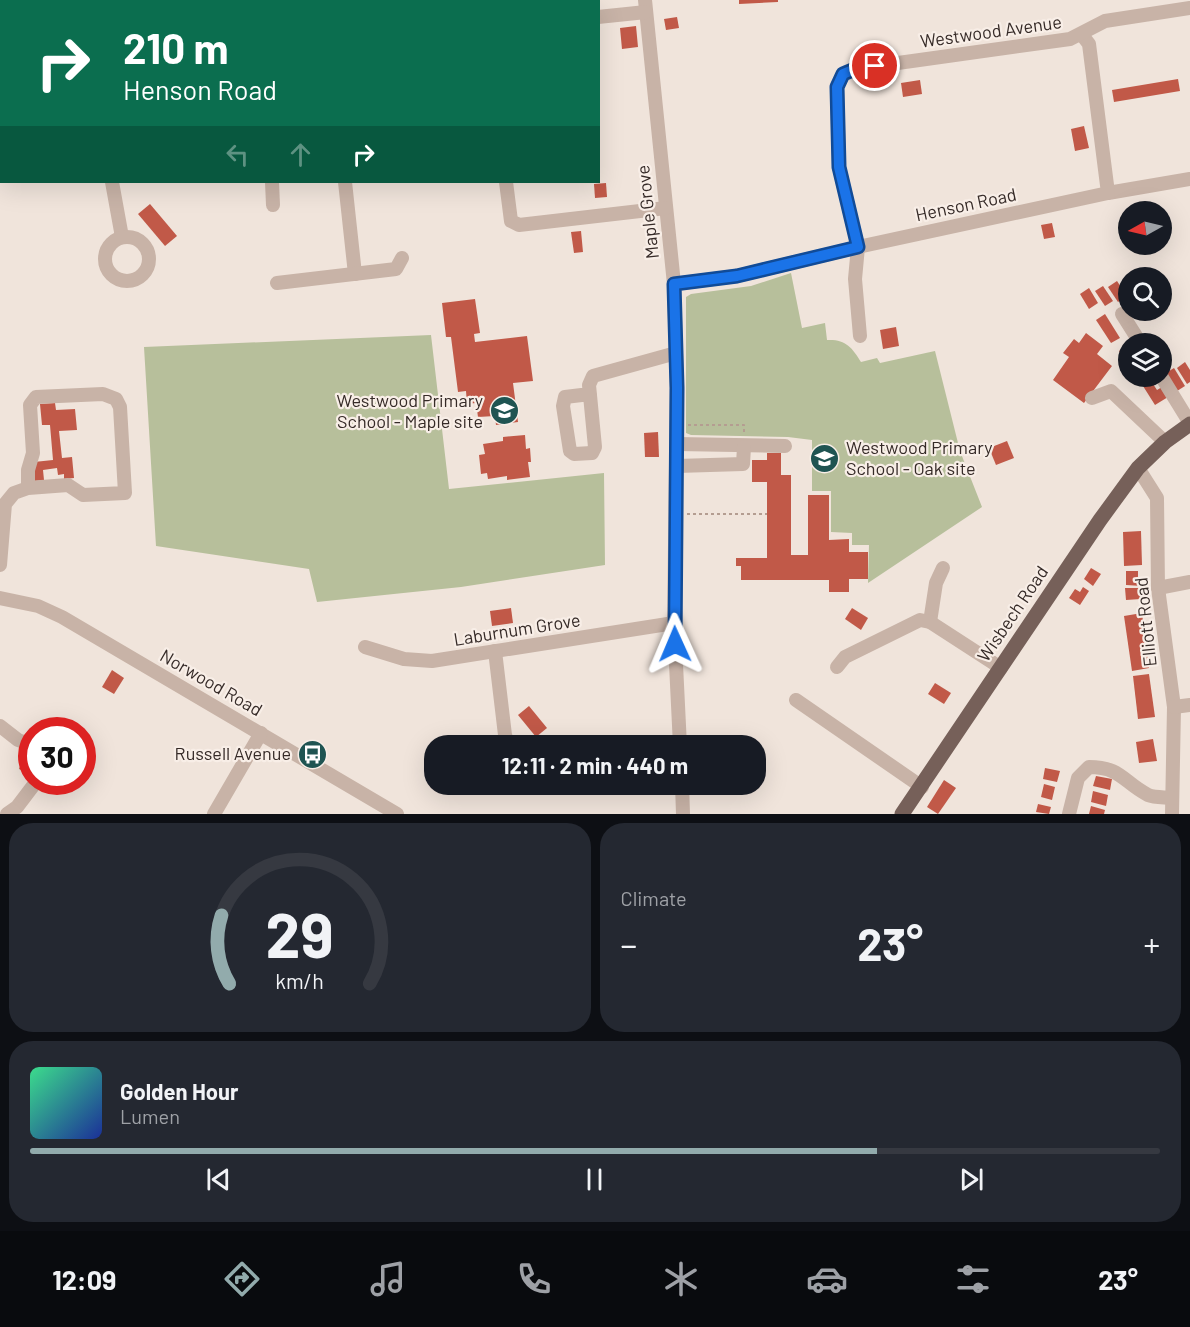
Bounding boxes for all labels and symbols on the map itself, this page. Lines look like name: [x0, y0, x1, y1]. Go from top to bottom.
street label: Westwood Avenue: [919, 10, 1063, 52]
pin: [849, 40, 900, 91]
street label: Maple Grove: [631, 164, 663, 260]
street label: Henson Road: [913, 183, 1018, 225]
north arrow: [1118, 201, 1172, 255]
place label: Westwood Primary School - Maple site: [336, 389, 483, 432]
school or university icon: Westwood Primary School - Maple site: [488, 395, 520, 427]
place label: Westwood Primary School - Oak site: [846, 436, 993, 479]
school or university icon: Westwood Primary School - Oak site: [809, 442, 841, 474]
street label: Wisbech Road: [972, 561, 1052, 666]
street label: Elliott Road: [1129, 576, 1161, 668]
street label: Laburnum Grove: [452, 608, 582, 650]
position arrow: [643, 612, 707, 676]
street label: Norwood Road: [156, 644, 267, 720]
speed limit sign: 30: [18, 717, 96, 795]
bus stop icon: Russell Avenue: [296, 738, 328, 770]
place label: Russell Avenue: [175, 742, 291, 764]

